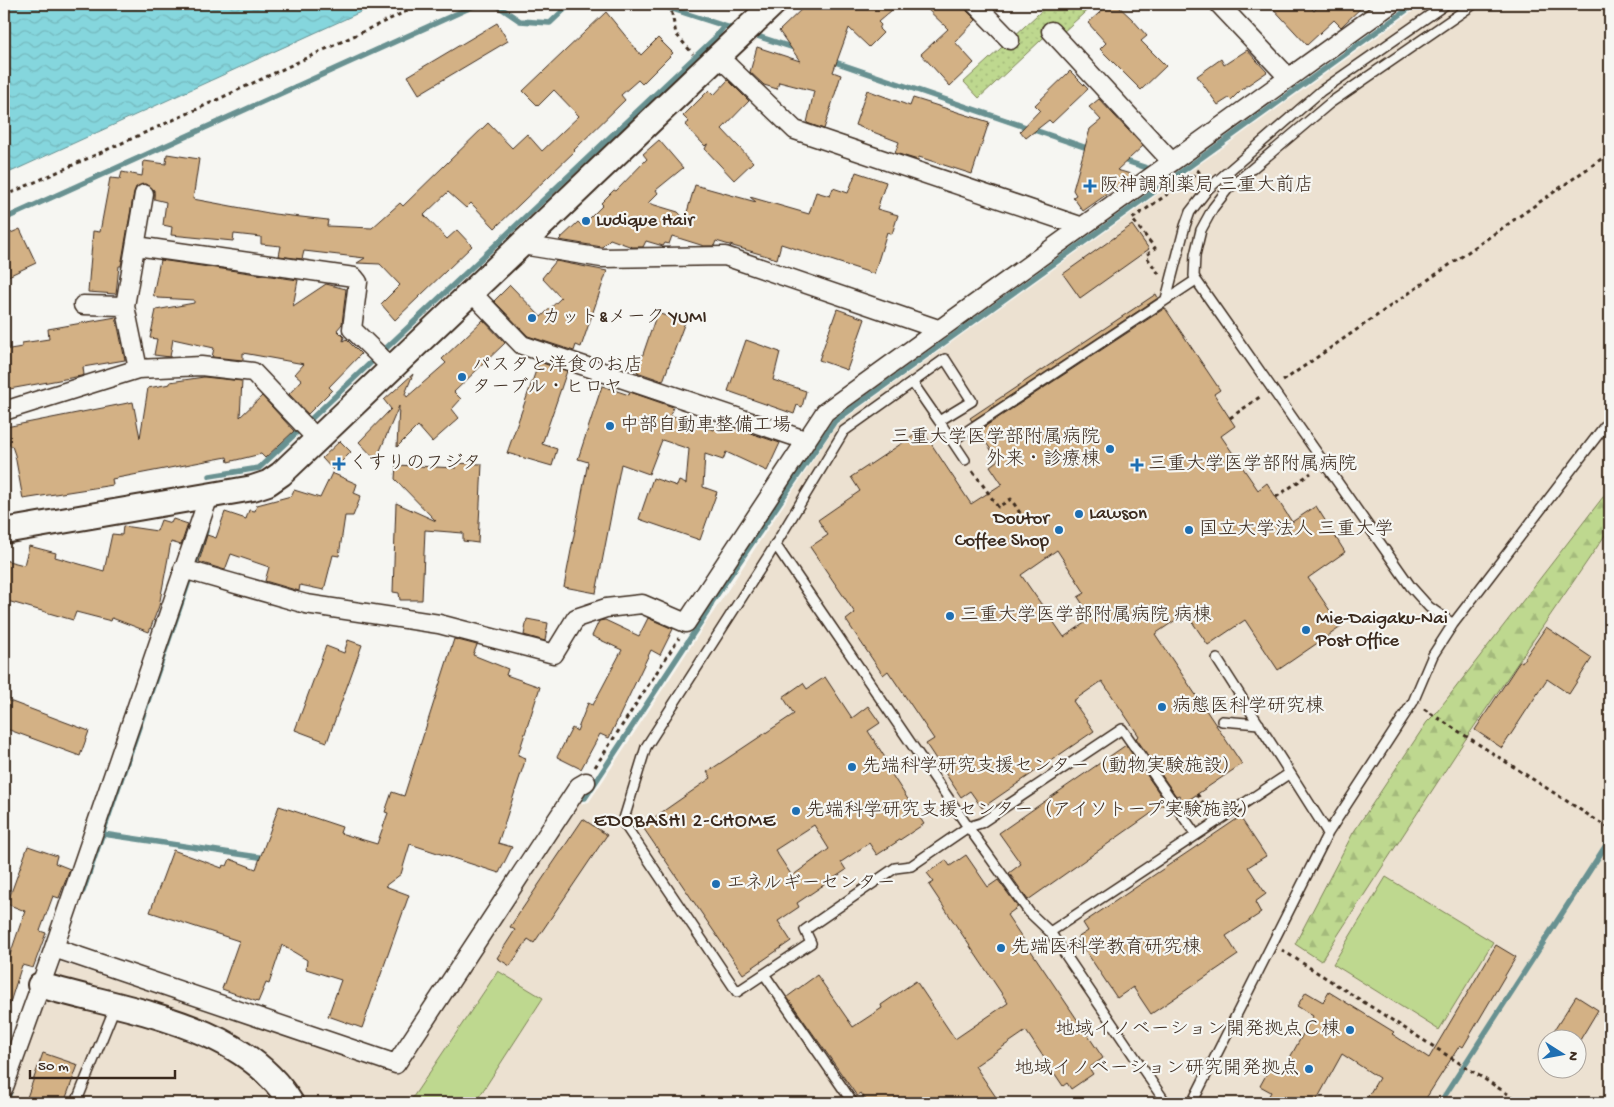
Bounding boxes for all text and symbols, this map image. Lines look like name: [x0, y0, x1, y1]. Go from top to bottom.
place label: 阪神調剤薬局 三重大前店: [1100, 174, 1314, 198]
marker: 阪神調剤薬局 三重大前店: [1084, 180, 1096, 192]
place label: Ludique Hair: [596, 210, 696, 233]
marker: Ludique Hair: [580, 215, 592, 227]
place label: カット&メーク YUMI: [542, 307, 707, 330]
marker: カット&メーク YUMI: [526, 312, 538, 324]
place label: パスタと洋食のお店 ターブル・ヒロヤ: [472, 354, 643, 400]
marker: パスタと洋食のお店 ターブル・ヒロヤ: [456, 371, 468, 383]
place label: 中部自動車整備工場: [620, 414, 791, 438]
marker: 中部自動車整備工場: [604, 420, 616, 432]
place label: 三重大学医学部附属病院 外来・診療棟: [891, 426, 1100, 472]
marker: 三重大学医学部附属病院 外来・診療棟: [1104, 443, 1116, 455]
place label: くすりのフジタ: [349, 453, 481, 476]
place label: 三重大学医学部附属病院: [1148, 453, 1357, 477]
marker: くすりのフジタ: [333, 458, 345, 470]
marker: 三重大学医学部附属病院: [1130, 458, 1144, 472]
place label: Lawson: [1089, 503, 1147, 526]
place label: Doutor Coffee Shop: [955, 508, 1051, 553]
marker: Lawson: [1073, 508, 1085, 520]
place label: 国立大学法人 三重大学: [1199, 519, 1394, 542]
marker: Doutor Coffee Shop: [1053, 524, 1065, 536]
marker: 国立大学法人 三重大学: [1183, 524, 1195, 536]
place label: 三重大学医学部附属病院 病棟: [960, 604, 1212, 628]
place label: Mie-Daigaku-Nai Post Office: [1315, 608, 1448, 653]
marker: 三重大学医学部附属病院 病棟: [944, 610, 956, 622]
marker: Mie-Daigaku-Nai Post Office: [1300, 624, 1312, 636]
place label: 病態医科学研究棟: [1172, 695, 1324, 719]
marker: 病態医科学研究棟: [1156, 701, 1168, 713]
place label: 先端科学研究支援センター（動物実験施設）: [862, 755, 1241, 779]
marker: 先端科学研究支援センター（動物実験施設）: [846, 761, 858, 773]
place label: 先端科学研究支援センター（アイソトープ実験施設）: [806, 799, 1259, 823]
marker: 先端科学研究支援センター（アイソトープ実験施設）: [790, 805, 802, 817]
district label: EDOBASHI 2-CHOME: [594, 811, 777, 834]
place label: エネルギーセンター: [726, 873, 895, 896]
marker: エネルギーセンター: [710, 878, 722, 890]
place label: 先端医科学教育研究棟: [1011, 936, 1201, 960]
marker: 先端医科学教育研究棟: [995, 942, 1007, 954]
place label: 地域イノベーション開発拠点Ｃ棟: [1055, 1018, 1340, 1042]
marker: 地域イノベーション開発拠点Ｃ棟: [1344, 1024, 1356, 1036]
north arrow: [1536, 1030, 1586, 1080]
scale bar: [30, 1047, 175, 1079]
text: N: [1563, 1050, 1582, 1062]
place label: 地域イノベーション研究開発拠点: [1014, 1057, 1299, 1081]
text: 50 m: [38, 1058, 69, 1076]
marker: 地域イノベーション研究開発拠点: [1303, 1063, 1315, 1075]

